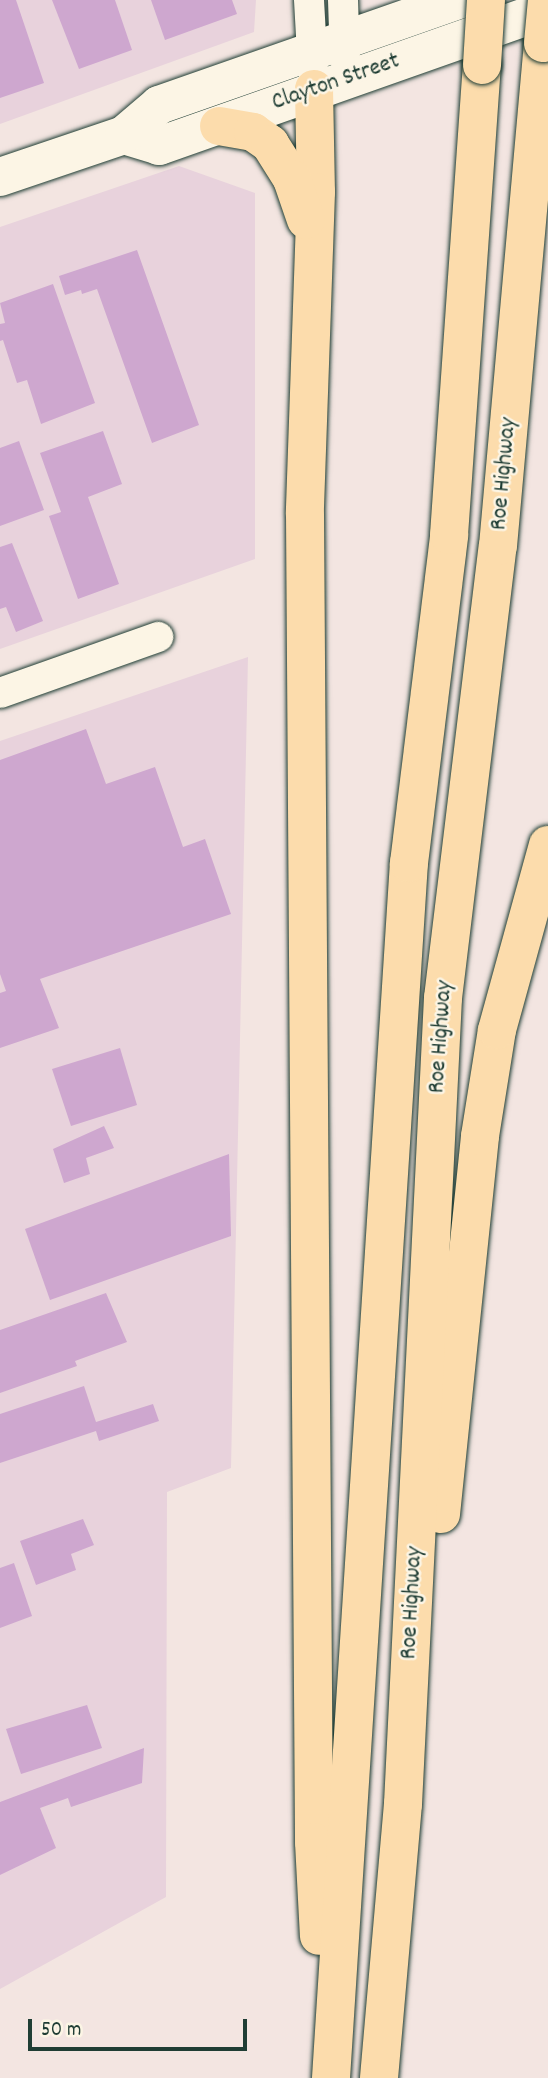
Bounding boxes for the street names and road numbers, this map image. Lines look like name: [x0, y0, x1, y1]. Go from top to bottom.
street label: Clayton Street: [268, 48, 404, 118]
street label: Roe Highway: [486, 416, 524, 532]
street label: Roe Highway: [424, 980, 460, 1094]
street label: Roe Highway: [396, 1546, 430, 1660]

